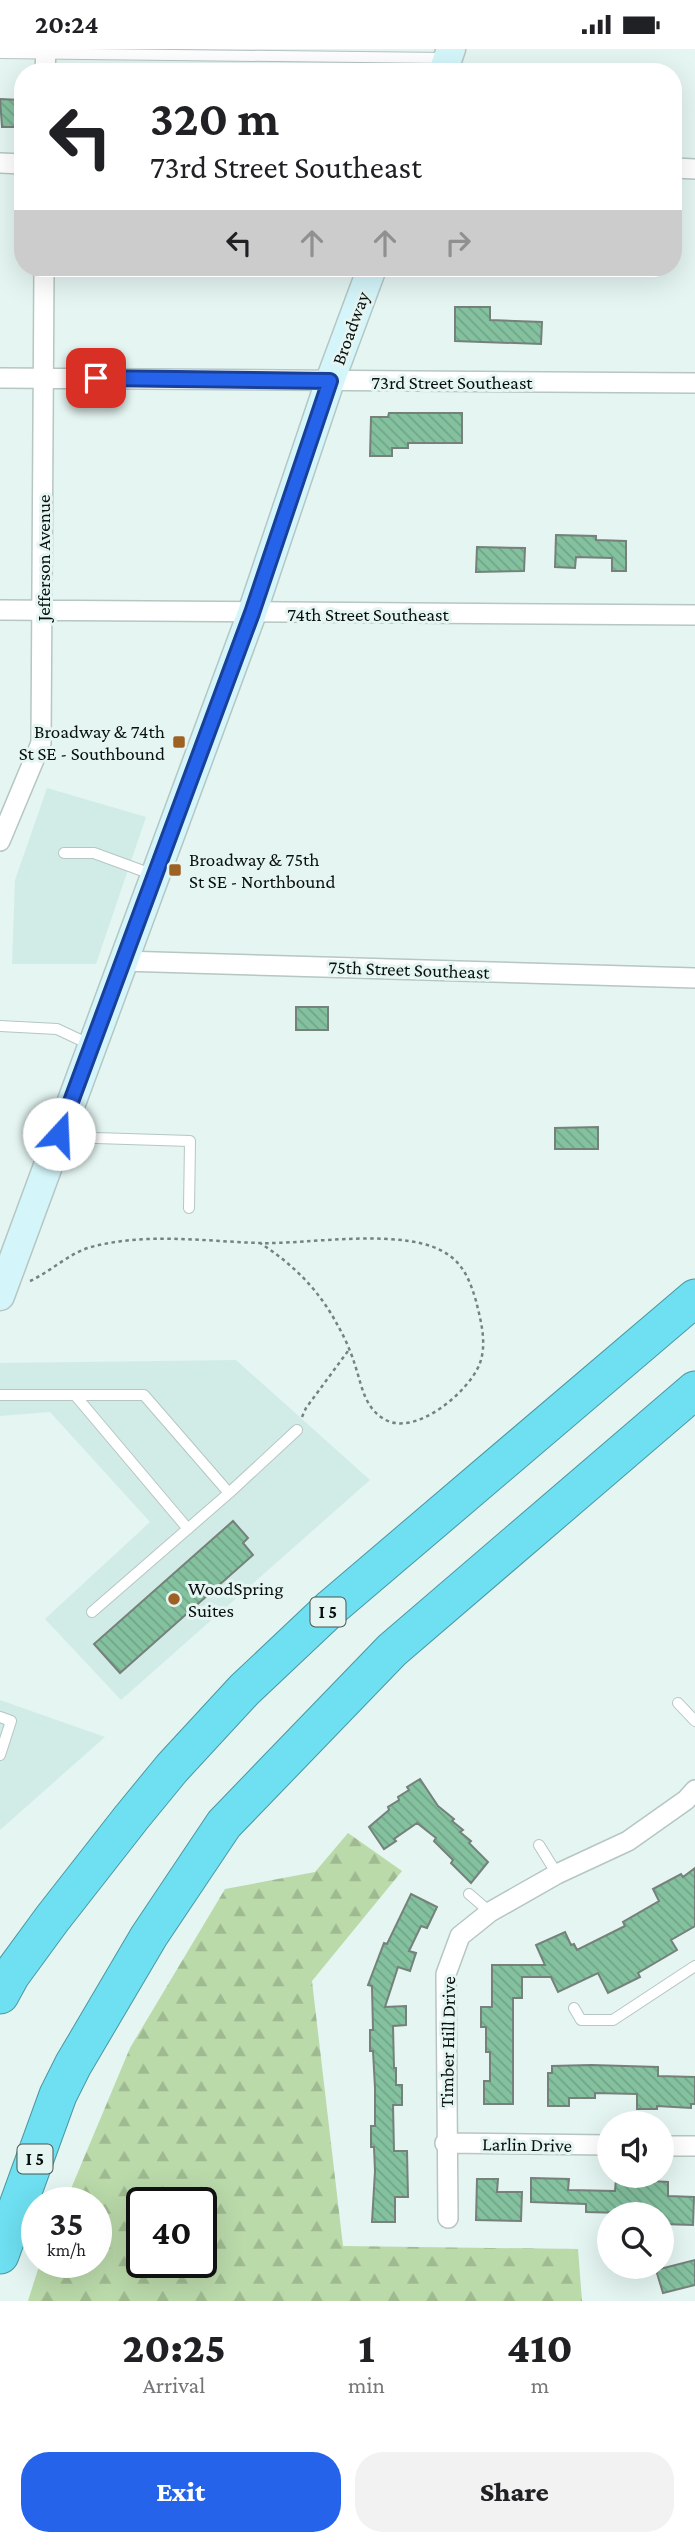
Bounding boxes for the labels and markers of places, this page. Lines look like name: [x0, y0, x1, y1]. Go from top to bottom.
pin: [66, 348, 126, 408]
place label: Broadway & 74th St SE - Southbound: [19, 721, 165, 764]
marker: Broadway & 74th St SE - Southbound: [171, 734, 187, 750]
place label: Broadway & 75th St SE - Northbound: [189, 849, 336, 892]
marker: Broadway & 75th St SE - Northbound: [167, 862, 183, 878]
place label: WoodSpring Suites: [188, 1578, 283, 1621]
marker: WoodSpring Suites: [166, 1591, 182, 1607]

